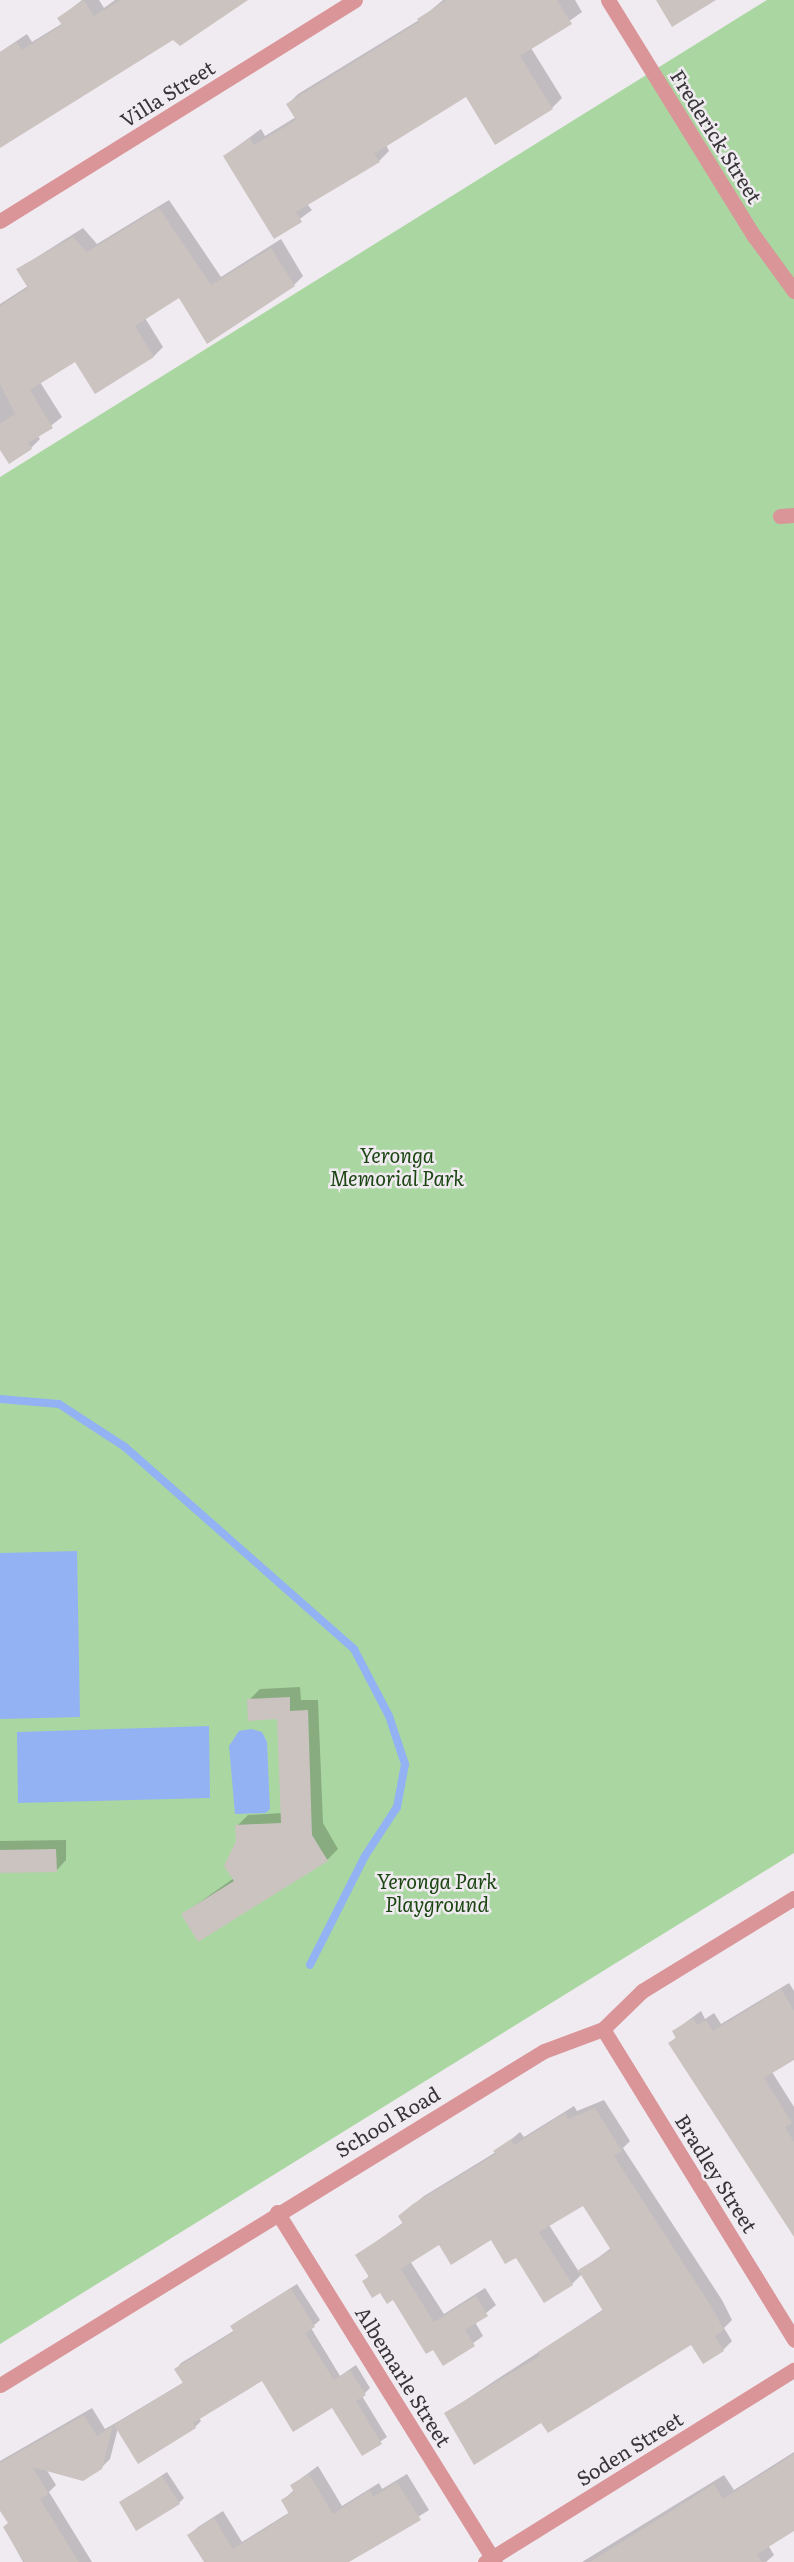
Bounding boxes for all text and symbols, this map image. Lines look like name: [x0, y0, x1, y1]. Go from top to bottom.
street label: Villa Street: [115, 55, 219, 131]
street label: Frederick Street: [666, 65, 768, 207]
park label: Yeronga Memorial Park: [330, 1142, 464, 1189]
park label: Yeronga Park Playground: [377, 1868, 497, 1915]
street label: School Road: [331, 2081, 443, 2161]
street label: Bradley Street: [671, 2109, 763, 2237]
street label: Albemarle Street: [351, 2301, 457, 2451]
street label: Soden Street: [572, 2406, 686, 2490]

